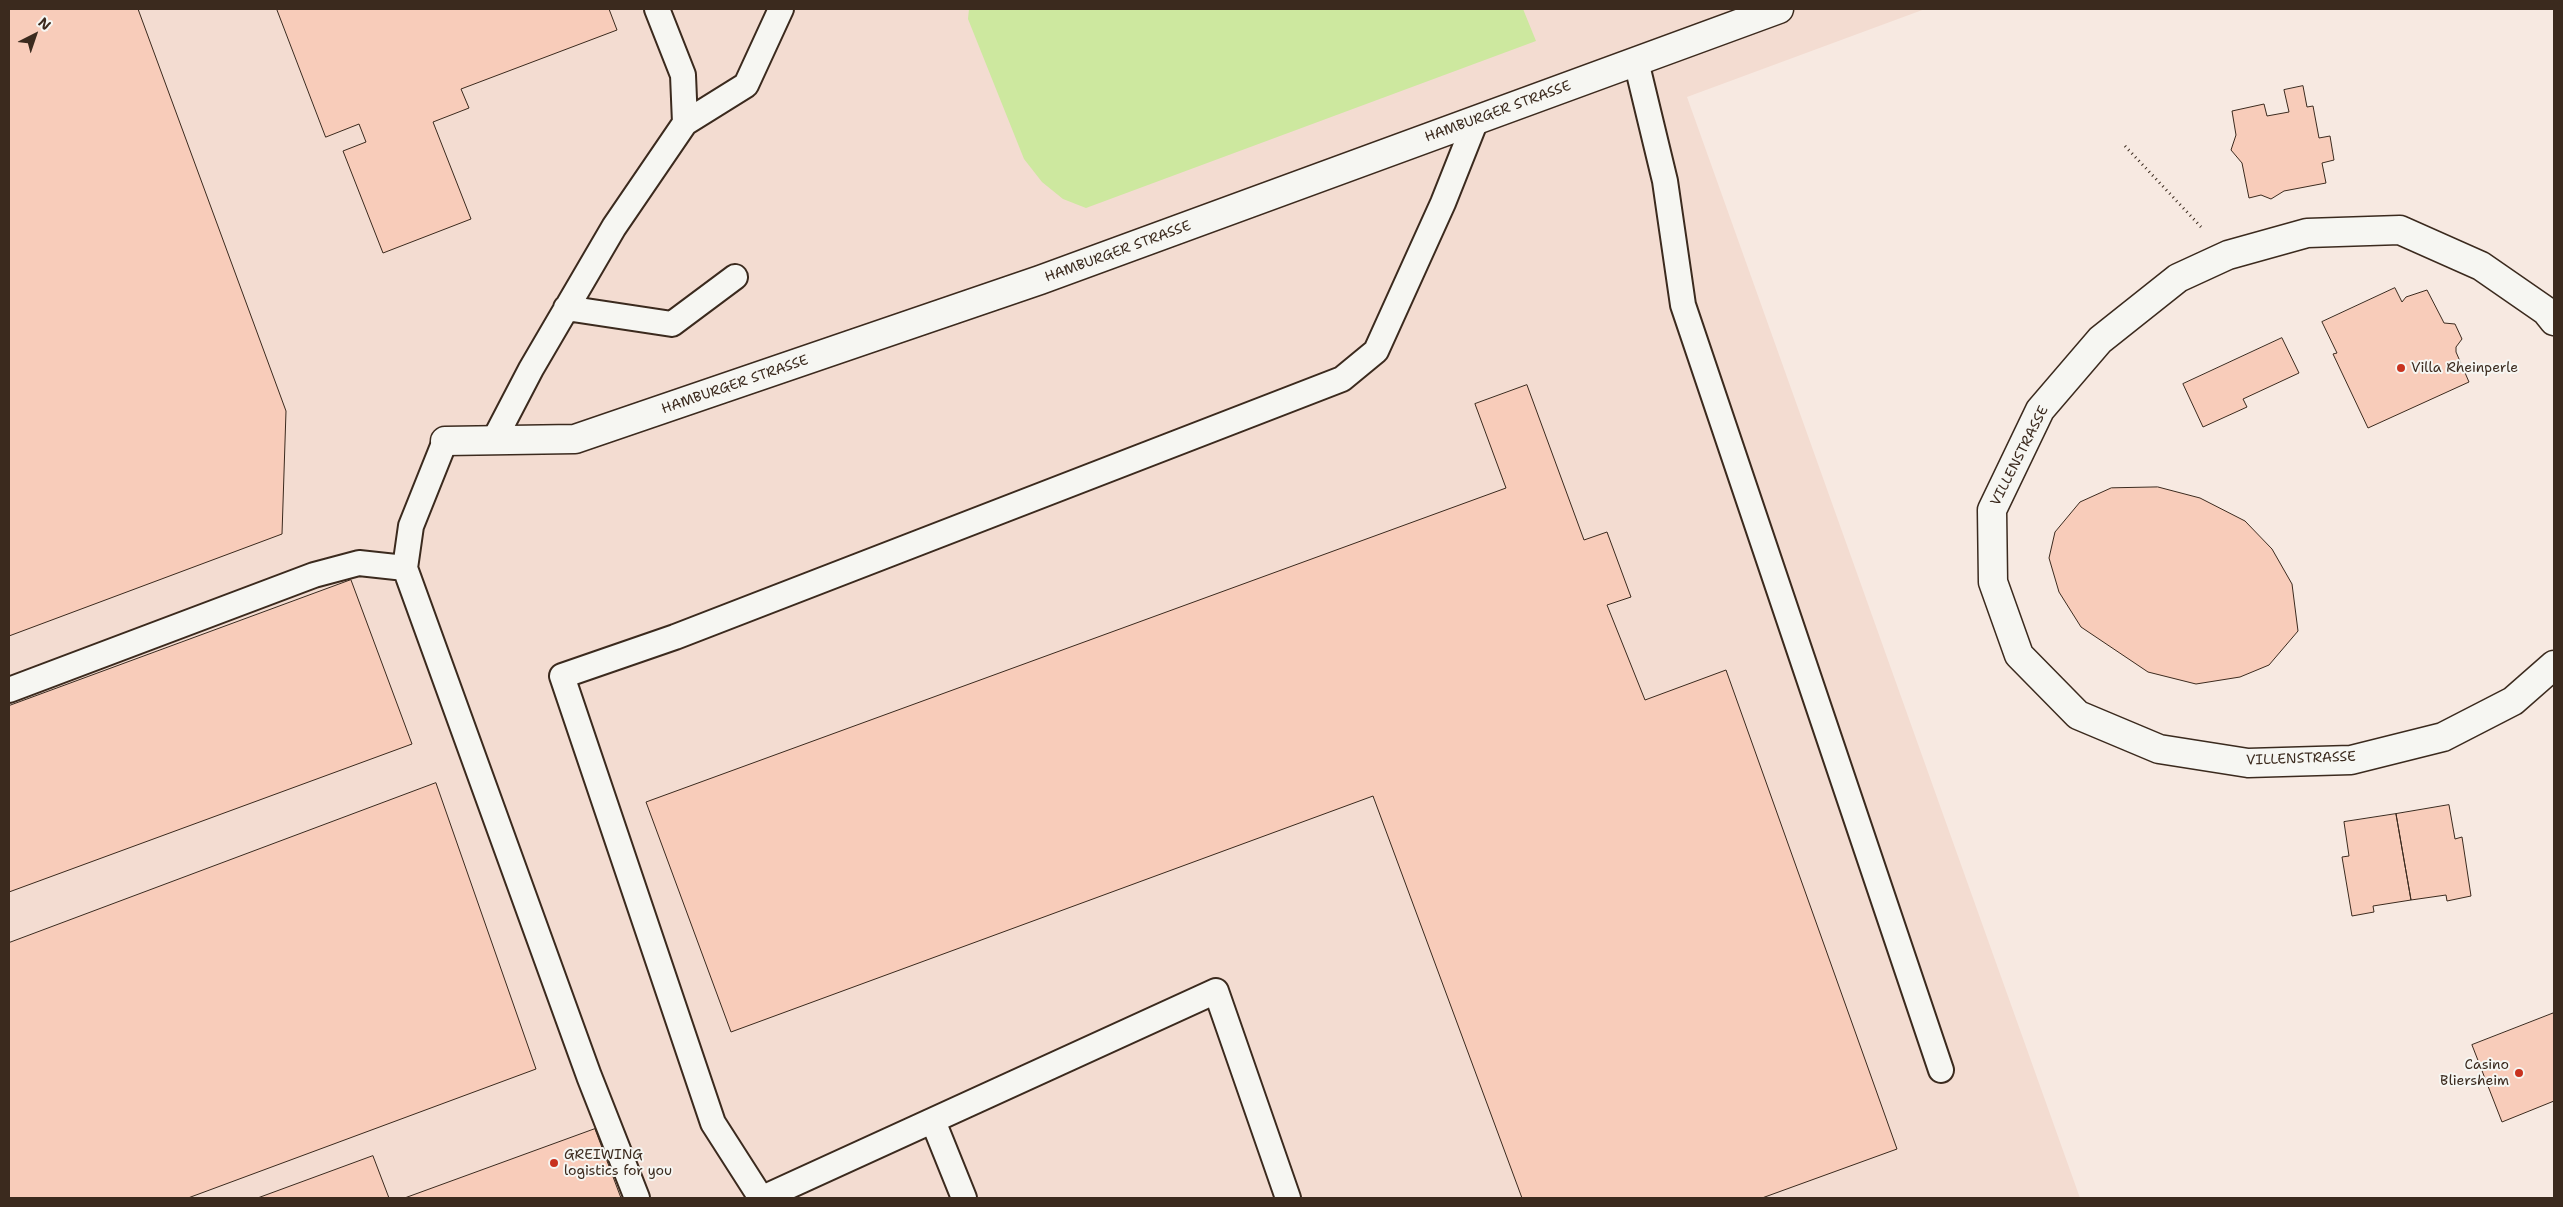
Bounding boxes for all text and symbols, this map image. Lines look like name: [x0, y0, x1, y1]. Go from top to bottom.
north arrow: [10, 10, 60, 60]
text: N: [35, 13, 55, 34]
street label: HAMBURGER STRASSE: [1423, 78, 1573, 146]
street label: HAMBURGER STRASSE: [1043, 218, 1193, 286]
street label: HAMBURGER STRASSE: [659, 352, 811, 418]
place label: Villa Rheinperle: [2411, 360, 2518, 376]
marker: Villa Rheinperle: [2395, 362, 2407, 374]
street label: VILLENSTRASSE: [1988, 403, 2052, 509]
street label: VILLENSTRASSE: [2246, 749, 2356, 769]
place label: Casino Bliersheim: [2440, 1057, 2509, 1090]
marker: Casino Bliersheim: [2513, 1067, 2525, 1079]
place label: GREIWING logistics for you: [564, 1147, 672, 1180]
marker: GREIWING logistics for you: [548, 1157, 560, 1169]

